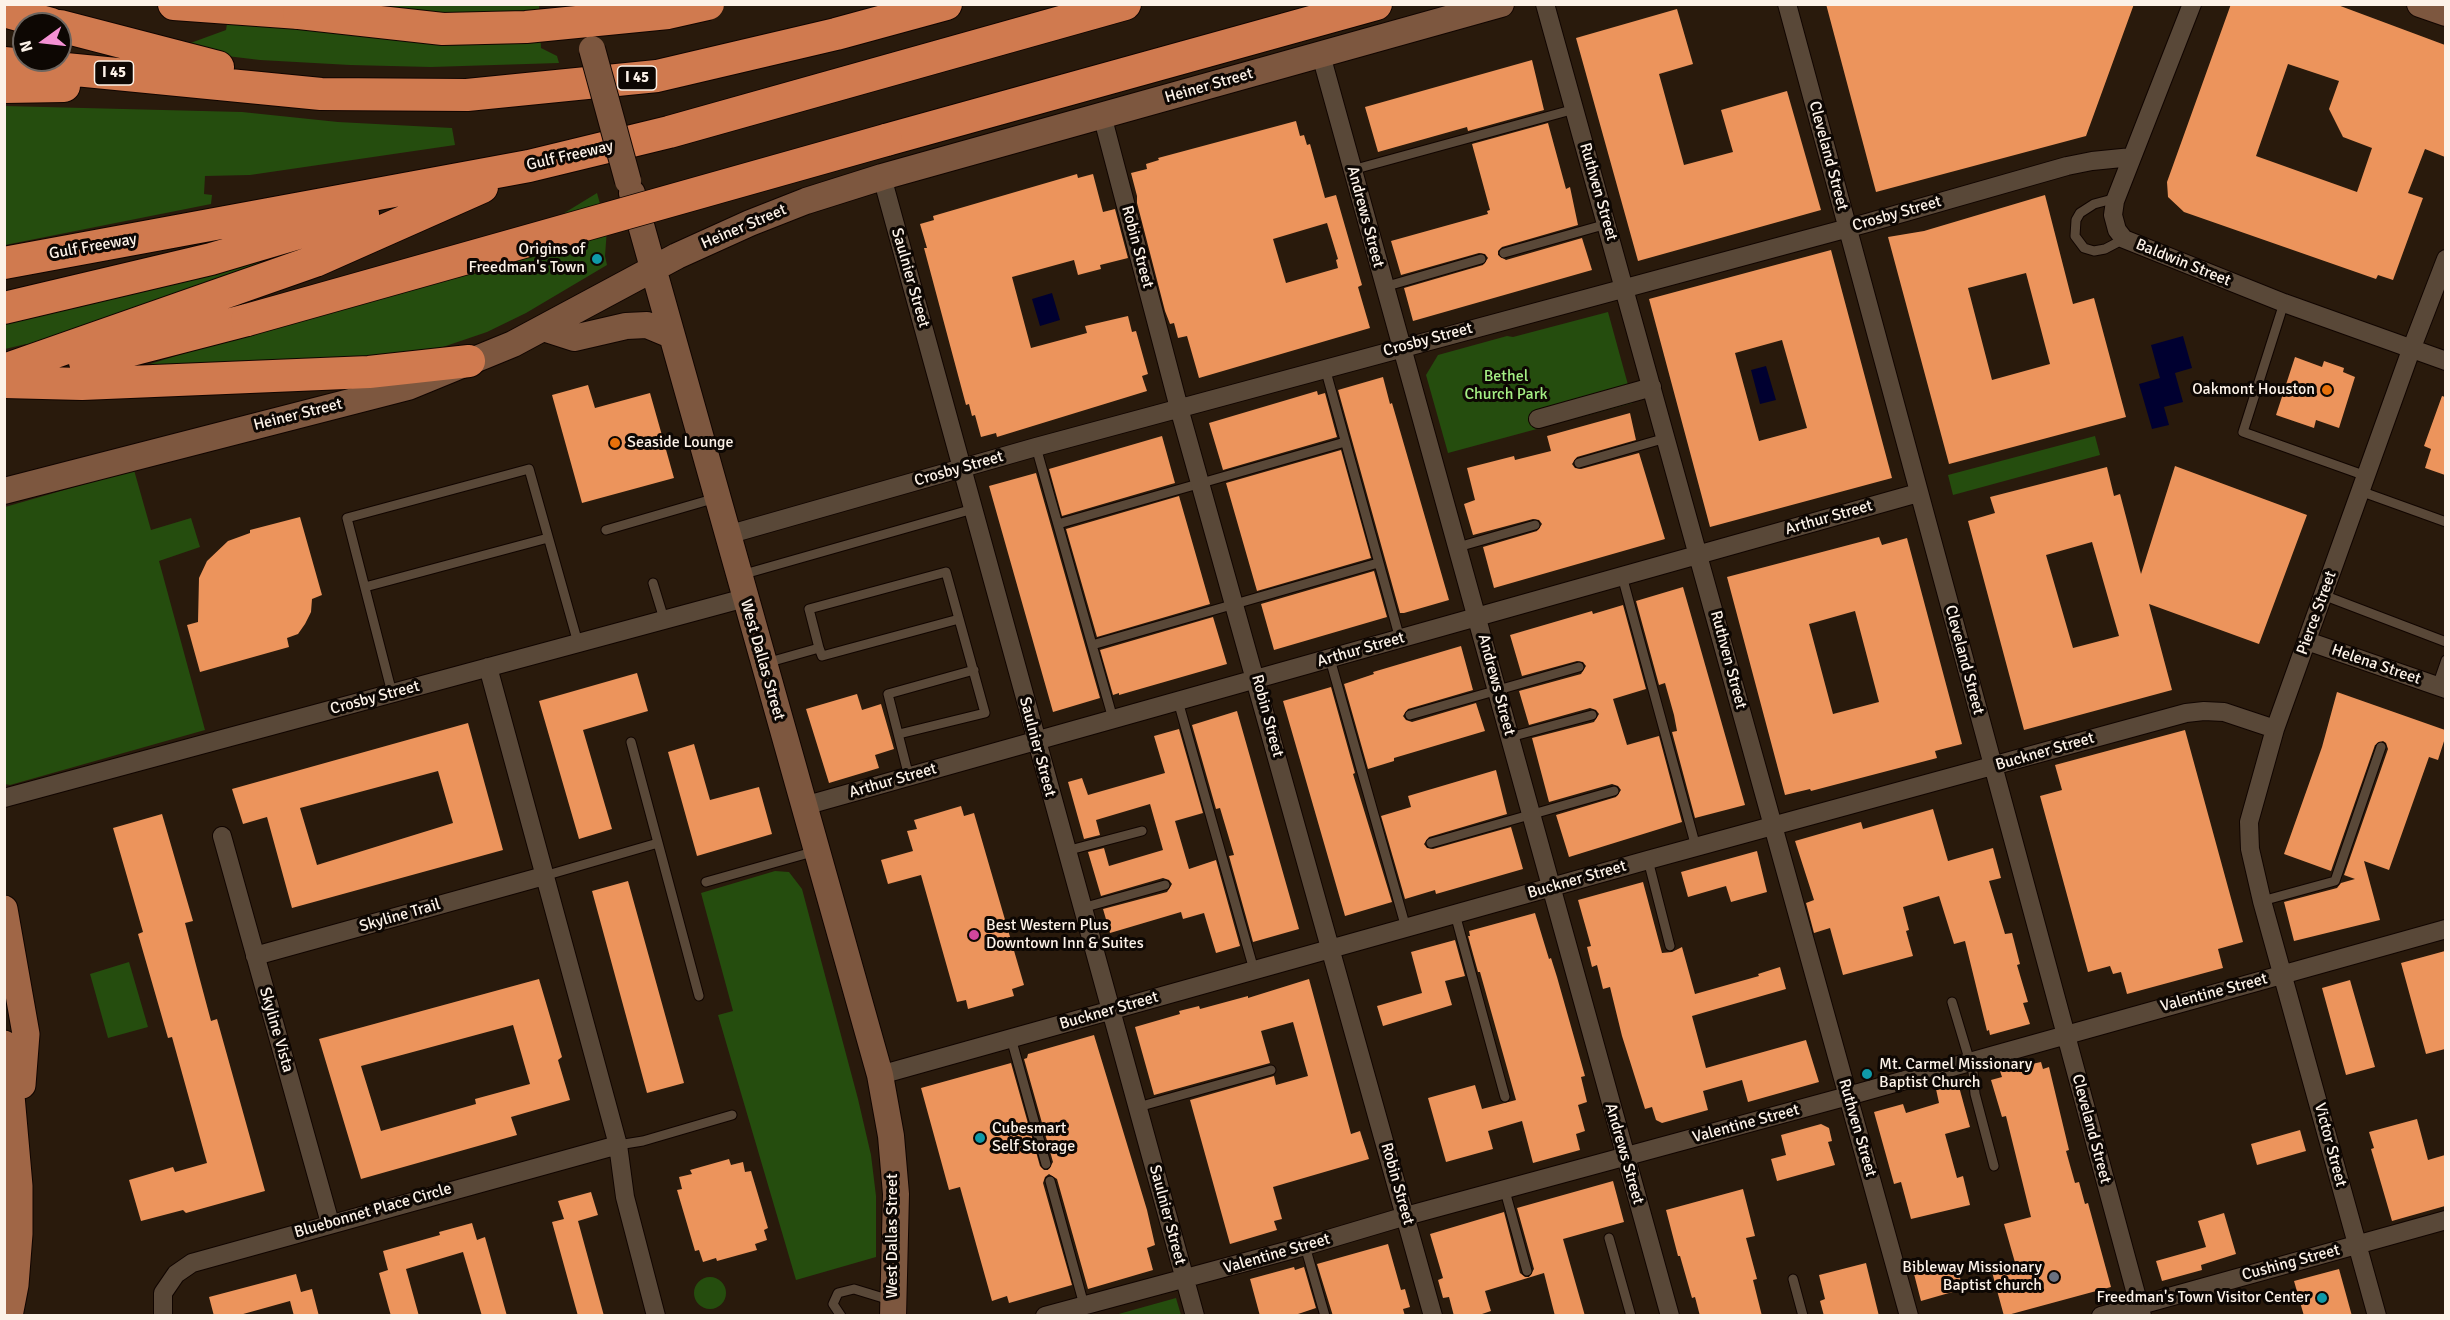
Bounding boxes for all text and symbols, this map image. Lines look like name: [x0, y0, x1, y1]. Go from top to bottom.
north arrow: [12, 12, 72, 72]
text: N: [15, 38, 38, 54]
road number: I 45: [94, 61, 134, 85]
street label: Heiner Street: [1163, 64, 1255, 108]
road number: I 45: [618, 66, 656, 90]
street label: Cleveland Street: [1804, 99, 1852, 213]
street label: Gulf Freeway: [525, 137, 615, 175]
street label: Ruthven Street: [1575, 141, 1621, 243]
street label: Andrews Street: [1342, 164, 1388, 270]
street label: Crosby Street: [1850, 192, 1944, 236]
street label: Heiner Street: [698, 200, 790, 254]
street label: Robin Street: [1117, 204, 1157, 290]
street label: Saulnier Street: [887, 226, 933, 330]
street label: Gulf Freeway: [48, 230, 138, 264]
street label: Baldwin Street: [2133, 235, 2233, 291]
place label: Origins of Freedman's Town: [469, 240, 585, 278]
marker: Origins of Freedman's Town: [590, 252, 604, 266]
street label: Crosby Street: [1381, 319, 1475, 361]
park label: Bethel Church Park: [1464, 367, 1548, 405]
place label: Oakmont Houston: [2192, 380, 2315, 400]
marker: Oakmont Houston: [2320, 383, 2334, 397]
street label: Heiner Street: [252, 395, 344, 435]
place label: Seaside Lounge: [627, 433, 734, 453]
marker: Seaside Lounge: [608, 436, 622, 450]
street label: Crosby Street: [912, 447, 1006, 491]
street label: Arthur Street: [1783, 496, 1875, 540]
street label: Pierce Street: [2293, 569, 2341, 657]
street label: West Dallas Street: [736, 597, 788, 723]
street label: Cleveland Street: [1940, 603, 1988, 717]
street label: Ruthven Street: [1706, 609, 1750, 711]
street label: Arthur Street: [1315, 628, 1407, 672]
street label: Andrews Street: [1473, 632, 1519, 738]
street label: Helena Street: [2329, 641, 2423, 689]
street label: Robin Street: [1247, 673, 1287, 759]
street label: Crosby Street: [328, 677, 422, 719]
street label: Saulnier Street: [1014, 695, 1060, 799]
street label: Buckner Street: [1993, 729, 2097, 775]
street label: Arthur Street: [847, 759, 939, 803]
street label: Buckner Street: [1525, 857, 1629, 903]
street label: Skyline Trail: [357, 895, 443, 937]
place label: Best Western Plus Downtown Inn & Suites: [986, 916, 1144, 954]
marker: Best Western Plus Downtown Inn & Suites: [967, 928, 981, 942]
street label: Valentine Street: [2158, 969, 2270, 1017]
street label: Skyline Vista: [255, 985, 297, 1075]
street label: Buckner Street: [1057, 988, 1161, 1034]
place label: Mt. Carmel Missionary Baptist Church: [1879, 1055, 2032, 1093]
marker: Mt. Carmel Missionary Baptist Church: [1860, 1067, 1874, 1081]
street label: Cleveland Street: [2067, 1072, 2115, 1186]
street label: Ruthven Street: [1834, 1077, 1880, 1179]
street label: Valentine Street: [1690, 1100, 1802, 1148]
street label: Andrews Street: [1600, 1101, 1648, 1207]
street label: Victor Street: [2310, 1101, 2350, 1189]
place label: Cubesmart Self Storage: [992, 1119, 1075, 1157]
marker: Cubesmart Self Storage: [973, 1131, 987, 1145]
street label: Robin Street: [1376, 1141, 1418, 1227]
street label: Saulnier Street: [1144, 1163, 1190, 1267]
street label: West Dallas Street: [883, 1174, 903, 1298]
street label: Bluebonnet Place Circle: [292, 1179, 454, 1243]
street label: Valentine Street: [1222, 1230, 1332, 1278]
street label: Cushing Street: [2240, 1241, 2342, 1285]
place label: Bibleway Missionary Baptist church: [1902, 1258, 2042, 1296]
marker: Bibleway Missionary Baptist church: [2047, 1270, 2061, 1284]
place label: Freedman's Town Visitor Center: [2096, 1288, 2310, 1308]
marker: Freedman's Town Visitor Center: [2315, 1291, 2329, 1305]

